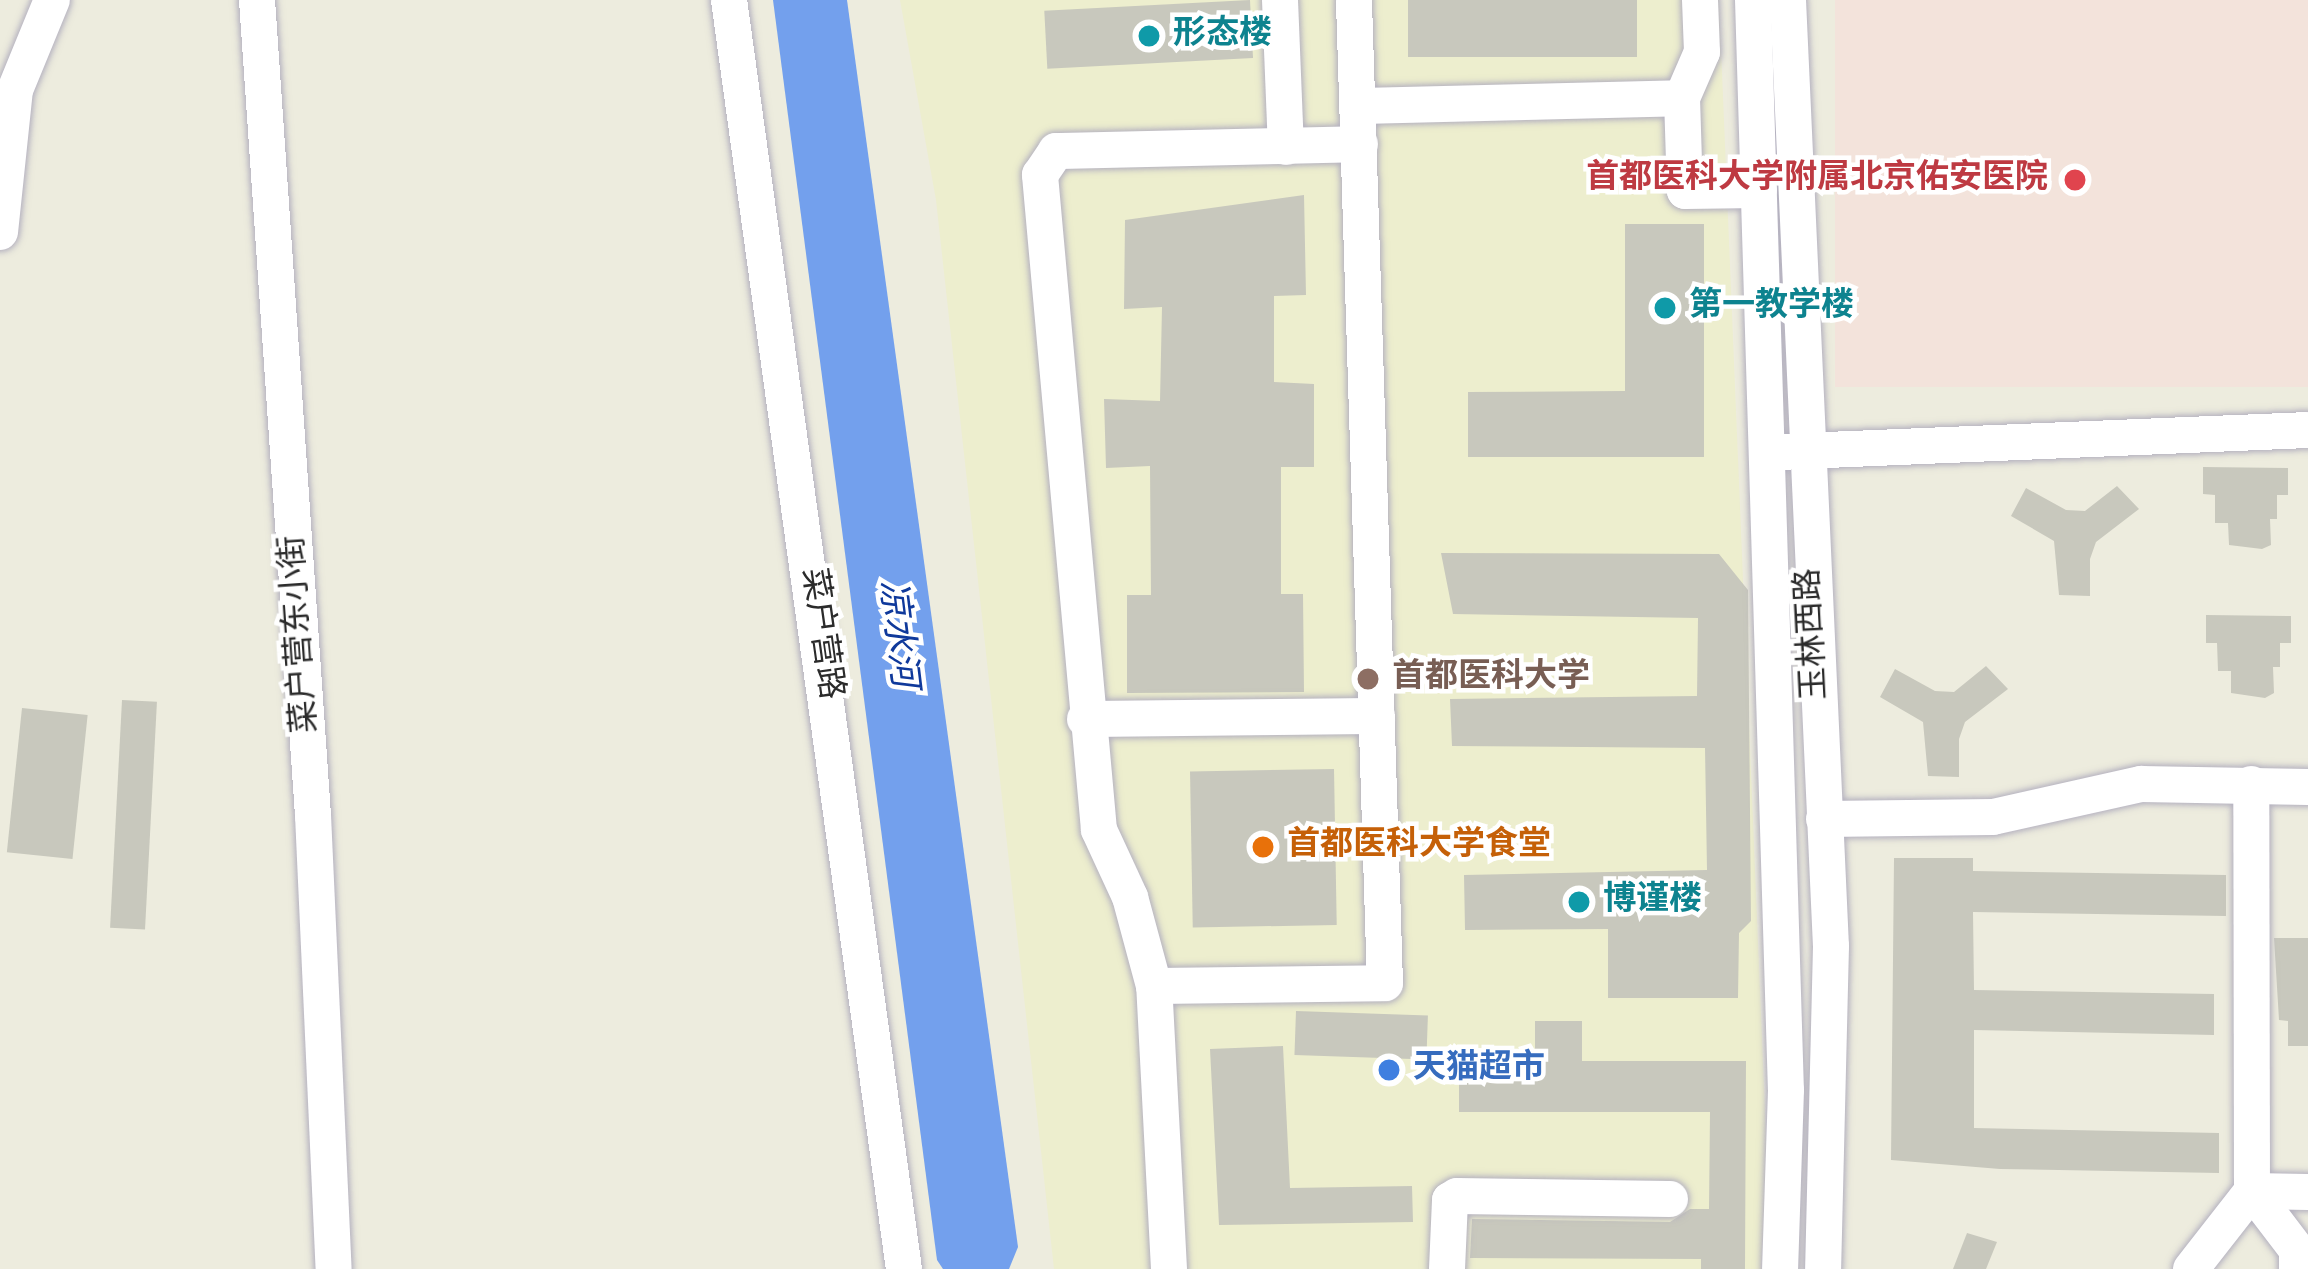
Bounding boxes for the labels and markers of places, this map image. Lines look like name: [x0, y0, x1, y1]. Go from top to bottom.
place label: 形态楼: [1173, 16, 1272, 56]
marker: 形态楼: [1136, 23, 1162, 49]
place label: 首都医科大学附属北京佑安医院: [1586, 160, 2048, 200]
marker: 首都医科大学附属北京佑安医院: [2059, 164, 2091, 196]
place label: 第一教学楼: [1689, 288, 1854, 328]
marker: 第一教学楼: [1652, 295, 1678, 321]
place label: 首都医科大学: [1392, 659, 1590, 699]
marker: 首都医科大学: [1355, 666, 1381, 692]
place label: 首都医科大学食堂: [1287, 827, 1551, 867]
marker: 首都医科大学食堂: [1250, 834, 1276, 860]
place label: 博谨楼: [1603, 882, 1702, 922]
marker: 博谨楼: [1566, 889, 1592, 915]
place label: 天猫超市: [1413, 1050, 1545, 1090]
marker: 天猫超市: [1376, 1057, 1402, 1083]

